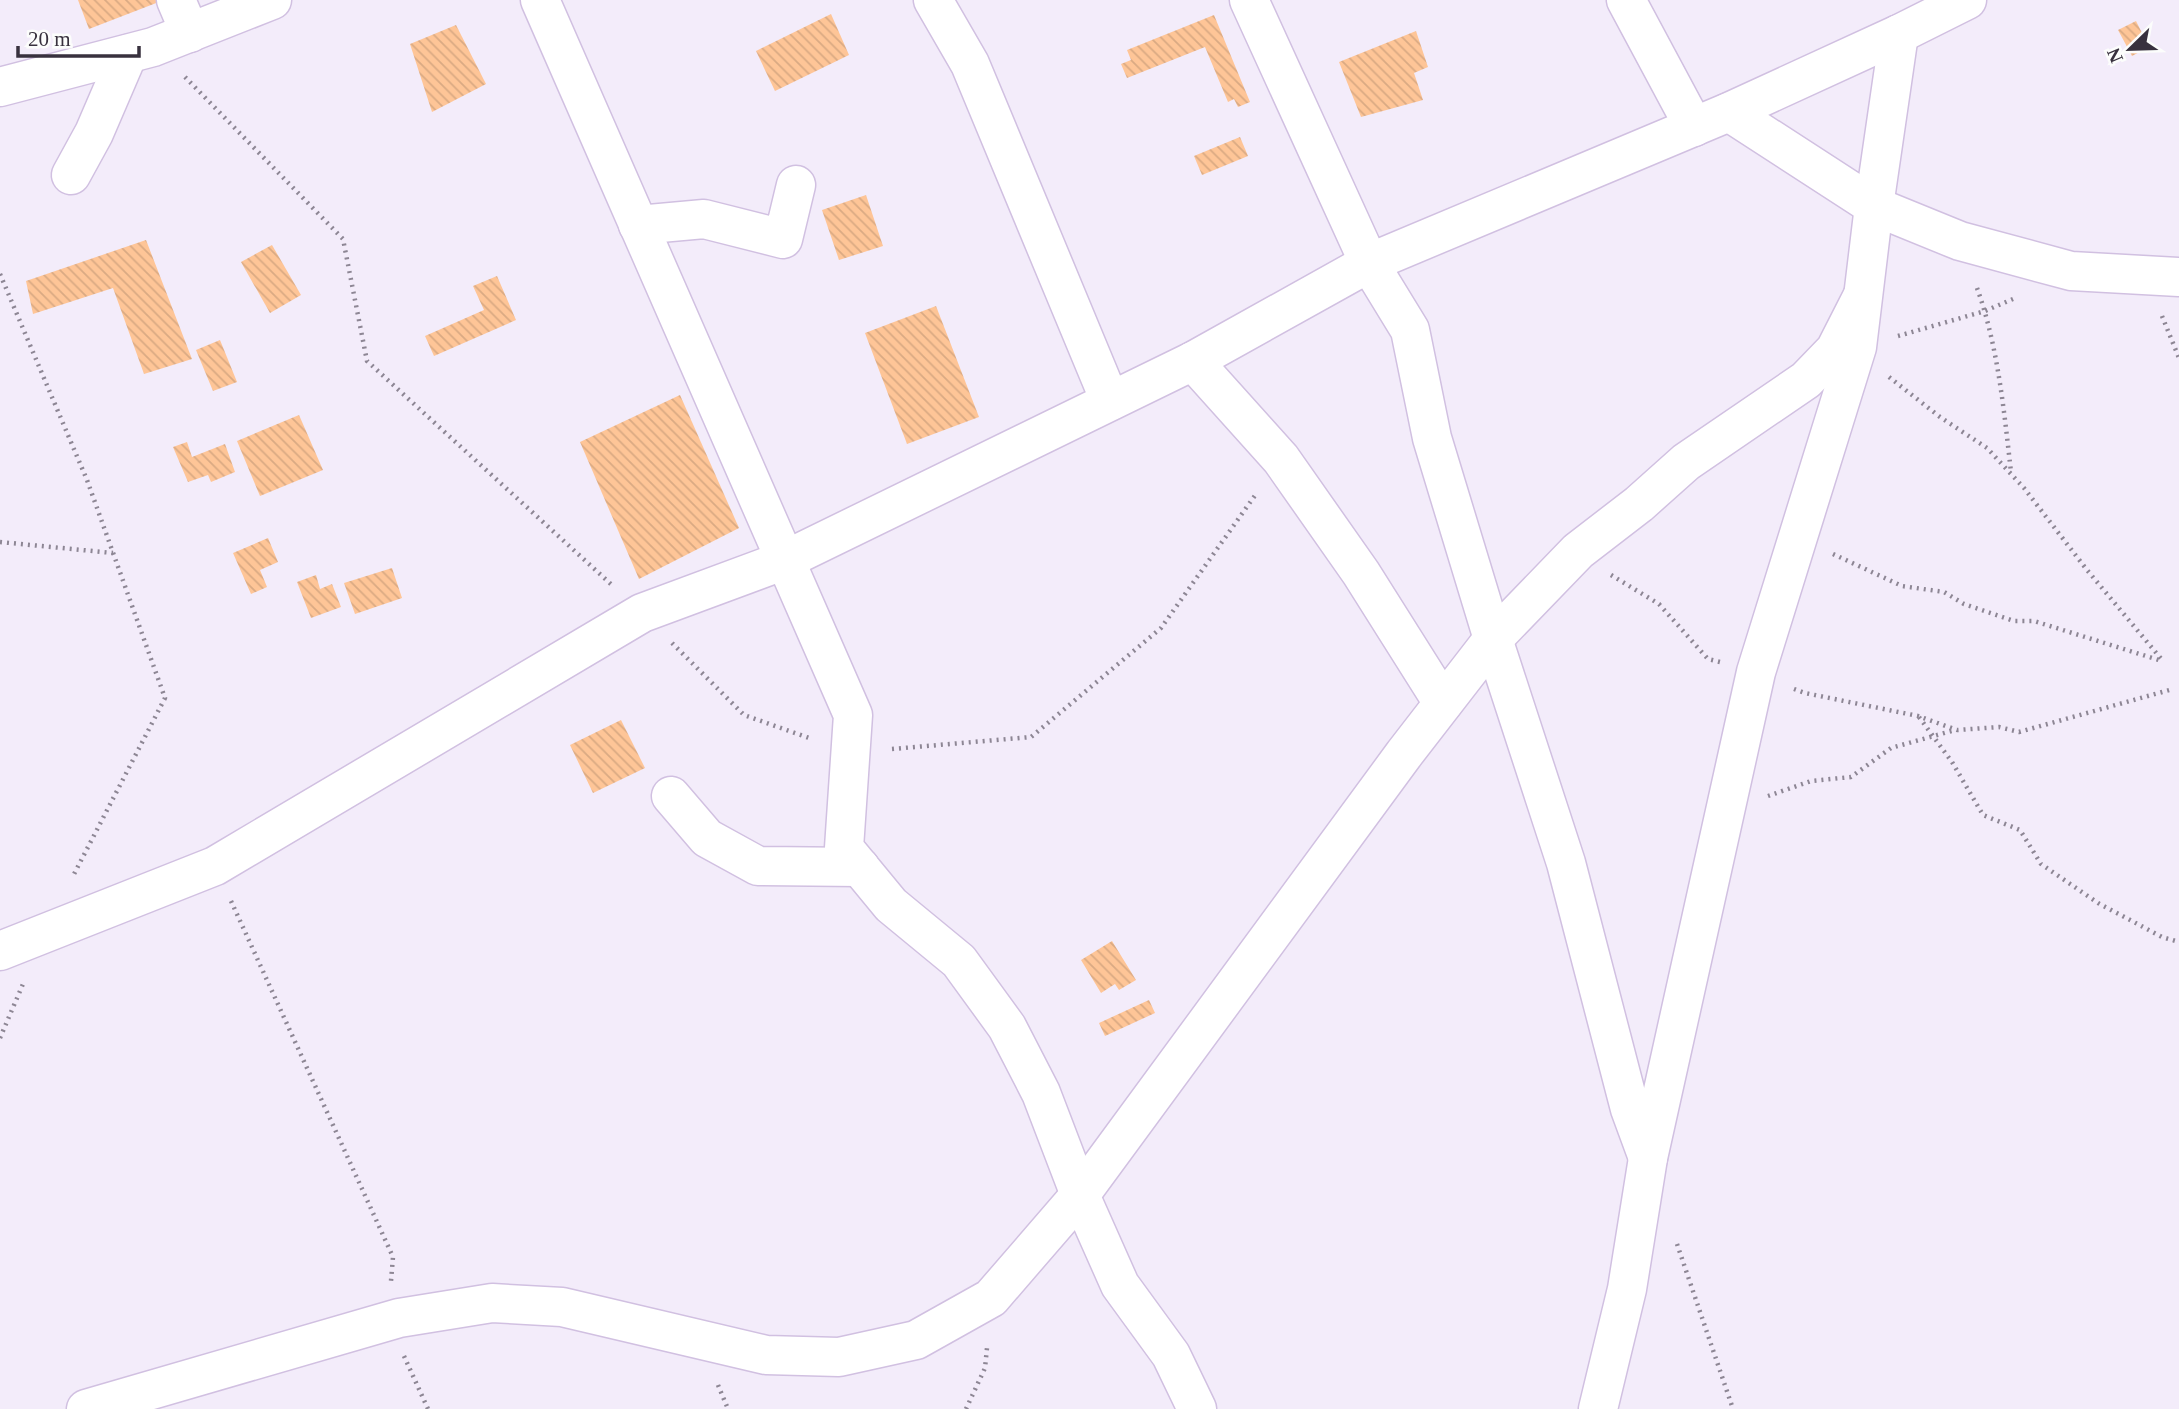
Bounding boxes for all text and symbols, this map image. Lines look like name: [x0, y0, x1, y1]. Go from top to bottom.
scale bar: [18, 14, 138, 58]
north arrow: [2095, 14, 2165, 84]
text: 20 m: [28, 27, 71, 51]
text: N: [2102, 45, 2127, 66]

